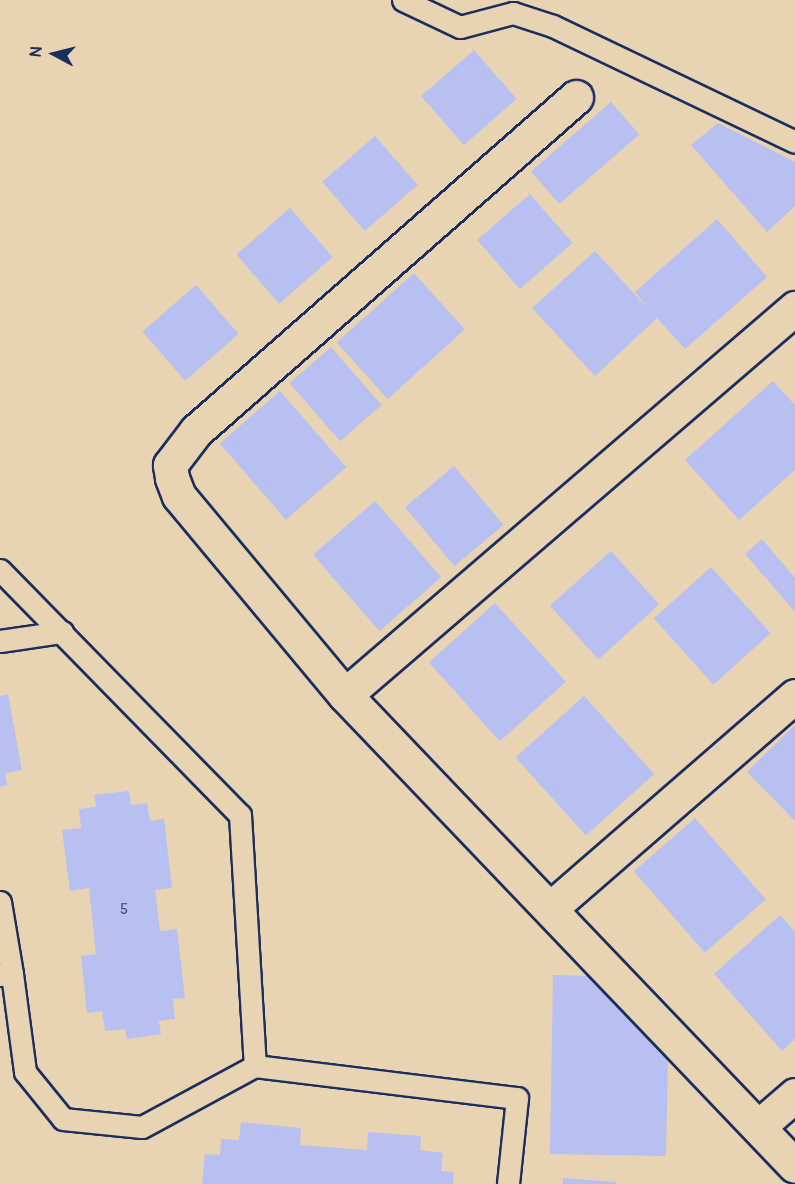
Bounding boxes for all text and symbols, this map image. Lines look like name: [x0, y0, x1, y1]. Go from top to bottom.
north arrow: [24, 24, 84, 84]
text: N: [26, 45, 47, 58]
house number: 5: [120, 901, 128, 919]

